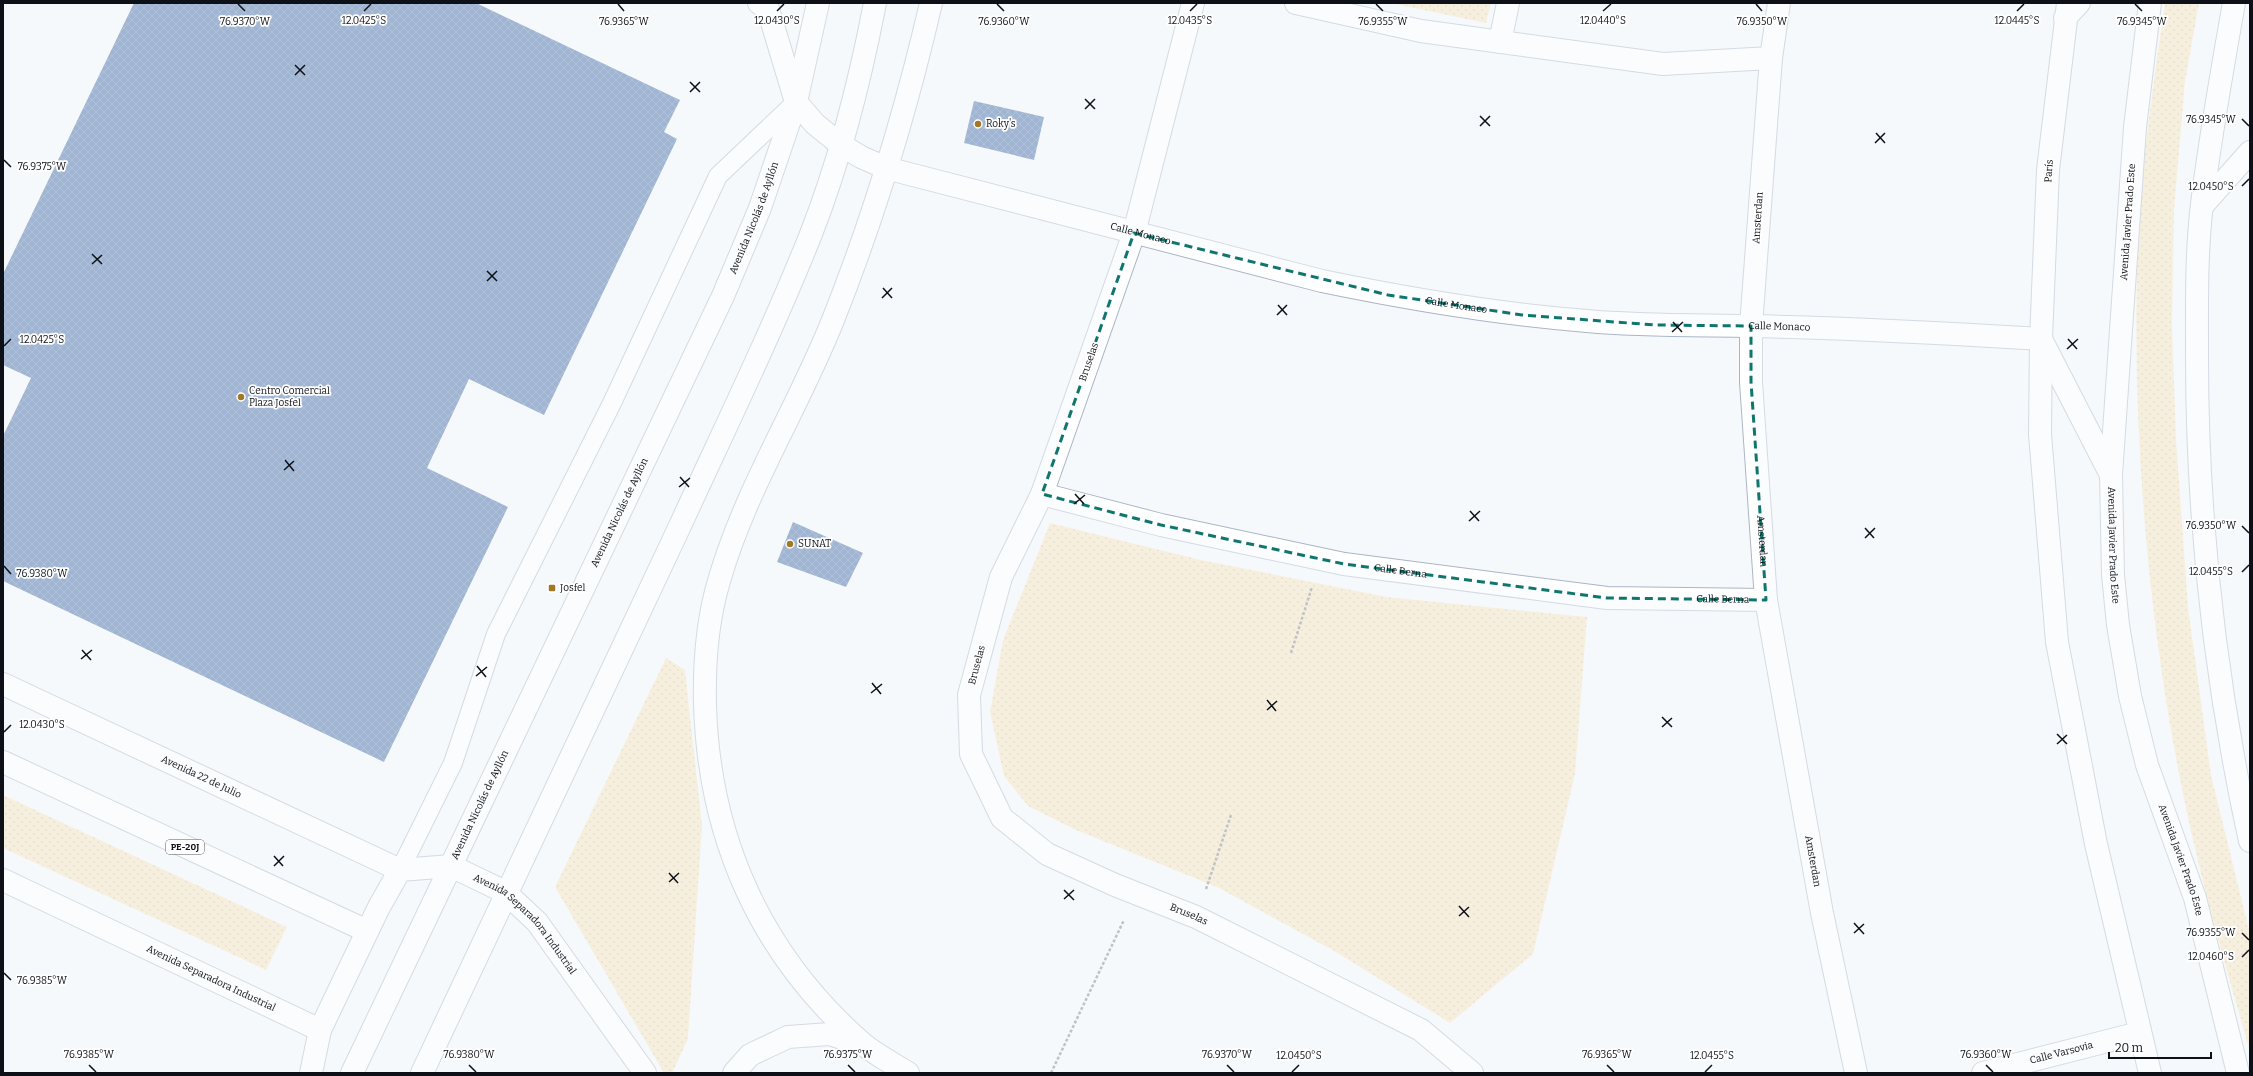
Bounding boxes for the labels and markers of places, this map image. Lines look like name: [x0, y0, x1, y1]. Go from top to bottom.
place label: Roky's: [986, 118, 1016, 130]
marker: Roky's: [973, 119, 983, 129]
place label: Centro Comercial Plaza Josfel: [249, 385, 330, 409]
marker: Centro Comercial Plaza Josfel: [236, 392, 246, 402]
place label: SUNAT: [798, 538, 831, 550]
marker: SUNAT: [785, 539, 795, 549]
place label: Josfel: [559, 582, 586, 594]
marker: Josfel: [547, 583, 557, 593]

